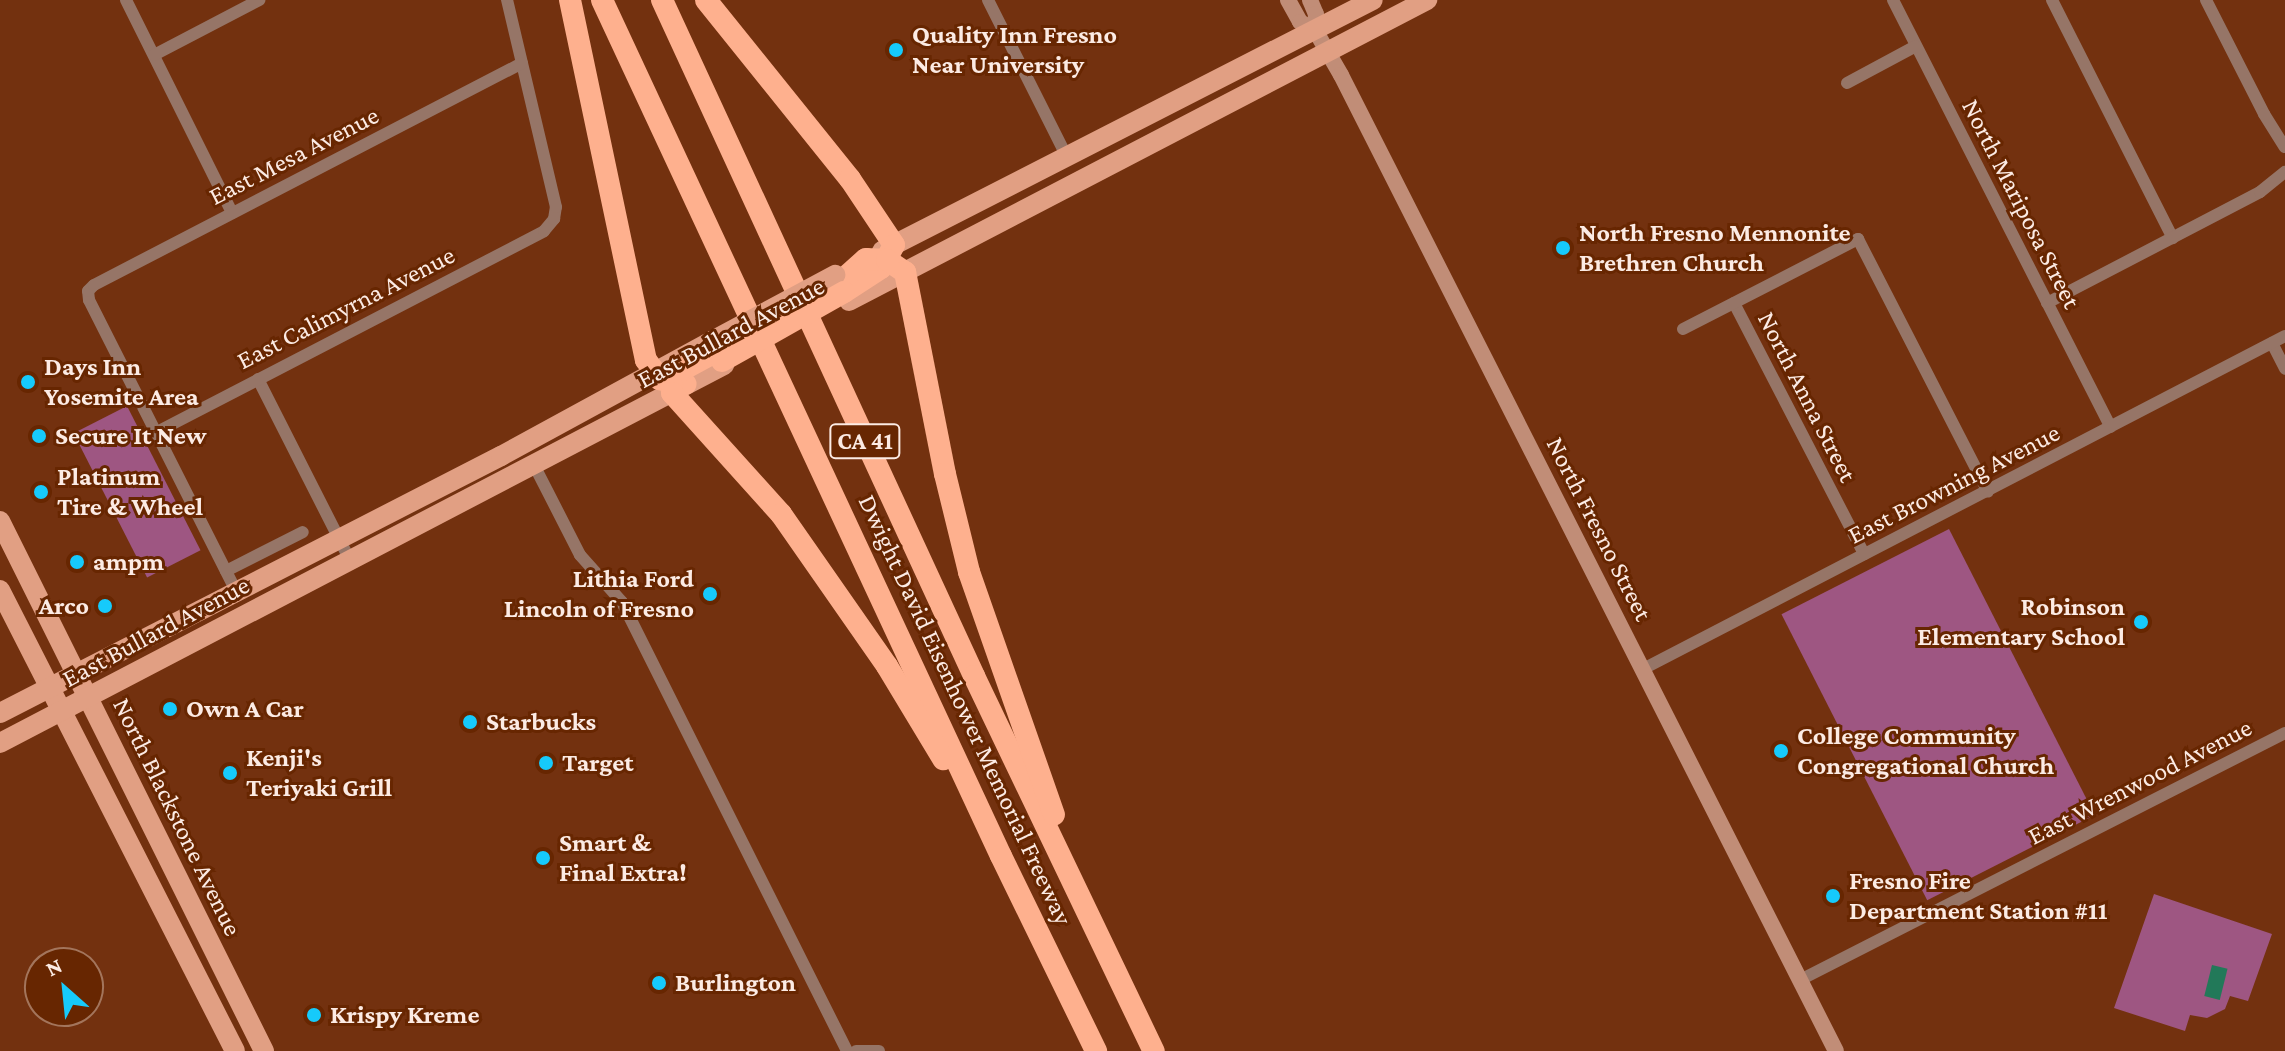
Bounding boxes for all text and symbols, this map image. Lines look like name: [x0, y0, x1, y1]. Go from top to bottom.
place label: Quality Inn Fresno Near University: [912, 19, 1117, 80]
marker: Quality Inn Fresno Near University: [887, 41, 905, 59]
street label: North Mariposa Street: [1955, 94, 2087, 314]
street label: East Mesa Avenue: [204, 100, 384, 212]
place label: North Fresno Mennonite Brethren Church: [1579, 217, 1851, 278]
marker: North Fresno Mennonite Brethren Church: [1554, 239, 1572, 257]
street label: East Calimyrna Avenue: [232, 240, 460, 376]
street label: East Bullard Avenue: [632, 271, 830, 395]
street label: North Anna Street: [1751, 307, 1863, 487]
place label: Days Inn Yosemite Area: [44, 351, 199, 412]
marker: Days Inn Yosemite Area: [19, 373, 37, 391]
street label: East Browning Avenue: [1843, 417, 2065, 551]
place label: Secure It New: [55, 420, 206, 452]
road number: CA 41: [829, 421, 901, 461]
marker: Secure It New: [30, 427, 48, 445]
street label: North Fresno Street: [1539, 432, 1659, 626]
place label: Platinum Tire & Wheel: [57, 461, 203, 522]
marker: Platinum Tire & Wheel: [32, 483, 50, 501]
street label: Dwight David Eisenhower Memorial Freeway: [851, 490, 1079, 930]
place label: ampm: [93, 546, 164, 578]
marker: ampm: [68, 553, 86, 571]
place label: Lithia Ford Lincoln of Fresno: [504, 563, 694, 624]
street label: East Bullard Avenue: [57, 570, 255, 694]
marker: Lithia Ford Lincoln of Fresno: [701, 585, 719, 603]
place label: Arco: [39, 590, 89, 622]
place label: Robinson Elementary School: [1917, 591, 2125, 652]
marker: Arco: [96, 597, 114, 615]
marker: Robinson Elementary School: [2132, 613, 2150, 631]
street label: North Blackstone Avenue: [106, 693, 248, 941]
place label: Own A Car: [186, 693, 304, 725]
marker: Own A Car: [161, 700, 179, 718]
place label: Starbucks: [486, 706, 596, 738]
street label: East Wrenwood Avenue: [2023, 712, 2257, 852]
marker: Starbucks: [461, 713, 479, 731]
place label: College Community Congregational Church: [1797, 720, 2054, 782]
place label: Kenji's Teriyaki Grill: [246, 742, 392, 804]
marker: College Community Congregational Church: [1772, 742, 1790, 760]
place label: Target: [562, 747, 634, 779]
marker: Target: [537, 754, 555, 772]
marker: Kenji's Teriyaki Grill: [221, 764, 239, 782]
place label: Smart & Final Extra!: [559, 827, 687, 888]
marker: Smart & Final Extra!: [534, 849, 552, 867]
place label: Fresno Fire Department Station #11: [1849, 865, 2108, 926]
marker: Fresno Fire Department Station #11: [1824, 887, 1842, 905]
north arrow: [24, 947, 104, 1027]
text: N: [41, 952, 66, 981]
place label: Burlington: [675, 967, 796, 999]
marker: Burlington: [650, 974, 668, 992]
place label: Krispy Kreme: [330, 999, 479, 1031]
marker: Krispy Kreme: [305, 1006, 323, 1024]

